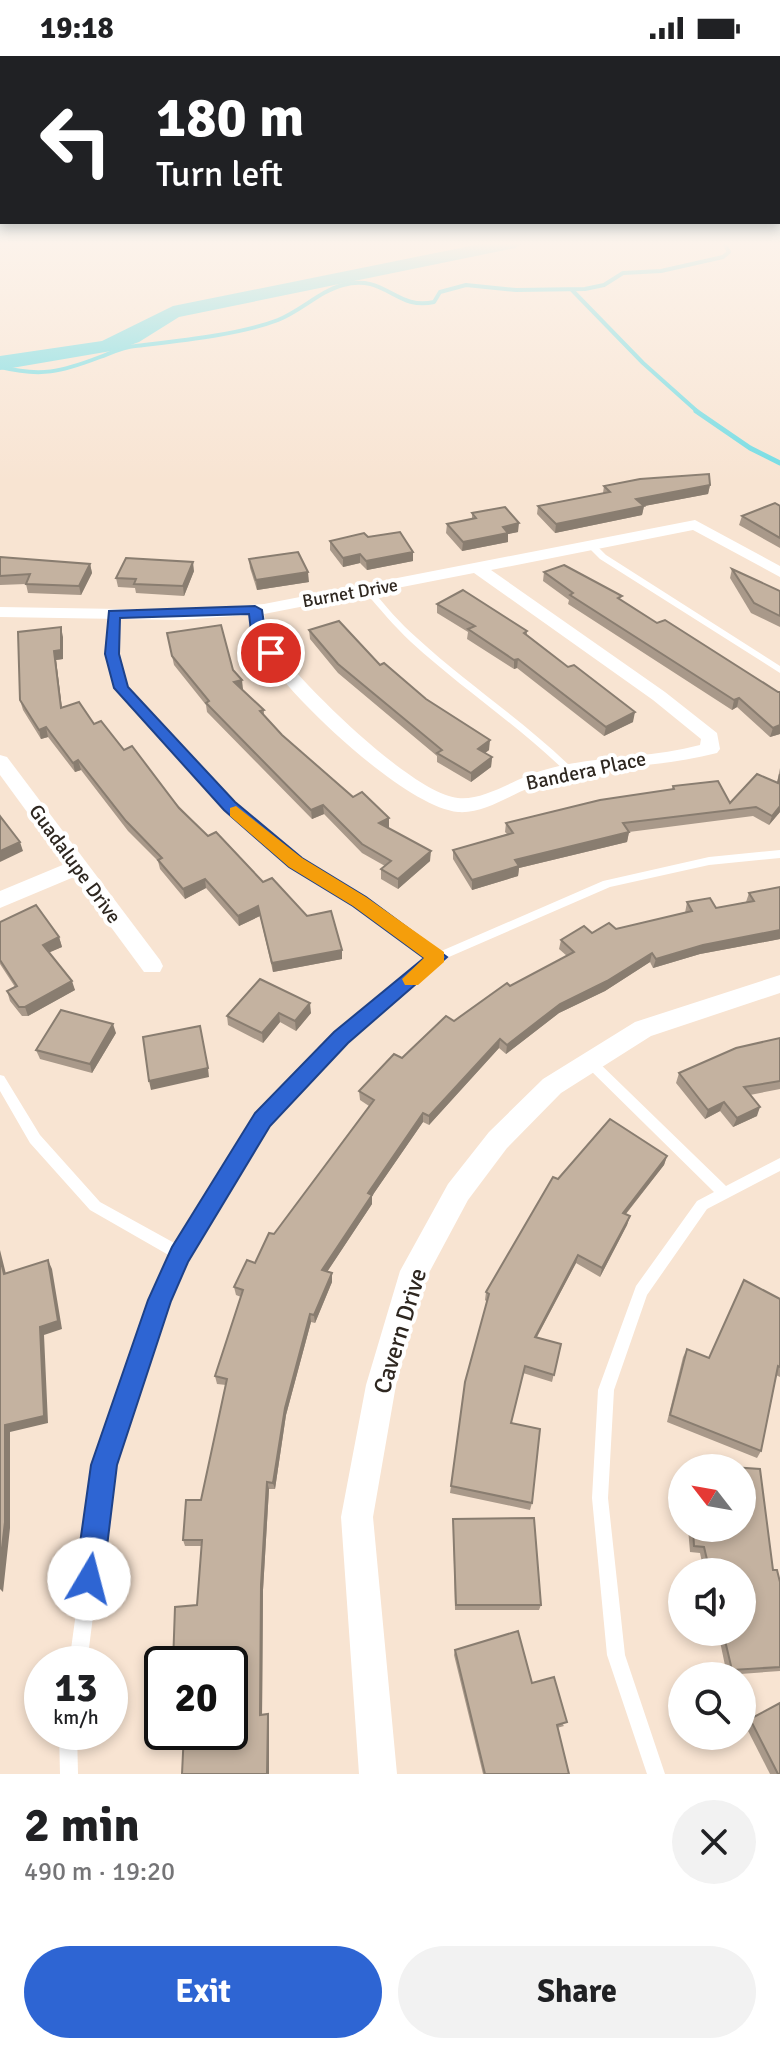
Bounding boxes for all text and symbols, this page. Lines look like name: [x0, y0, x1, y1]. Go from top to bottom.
text: 19:18: [40, 10, 114, 47]
text: 180 m: [156, 83, 304, 152]
icon: left: [24, 88, 128, 192]
text: Turn left: [156, 152, 283, 197]
street label: Burnet Drive: [300, 574, 400, 612]
pin: [237, 619, 305, 687]
icon: arrive: [249, 631, 293, 675]
street label: Bandera Place: [524, 746, 648, 796]
street label: Guadalupe Drive: [23, 800, 127, 928]
street label: Cavern Drive: [367, 1265, 433, 1397]
north arrow: [668, 1454, 756, 1542]
map controls: [668, 1454, 756, 1750]
position arrow: [47, 1537, 131, 1621]
button: sound: [668, 1558, 756, 1646]
speed limit sign: 20: [144, 1646, 248, 1750]
button: search: [668, 1662, 756, 1750]
text: 13: [54, 1663, 98, 1713]
text: km/h: [53, 1705, 99, 1730]
text: 2 min: [24, 1796, 140, 1855]
button: close: [672, 1800, 756, 1884]
text: 490 m · 19:20: [24, 1856, 175, 1888]
button: Exit: [24, 1946, 382, 2038]
button: Share: [398, 1946, 756, 2038]

